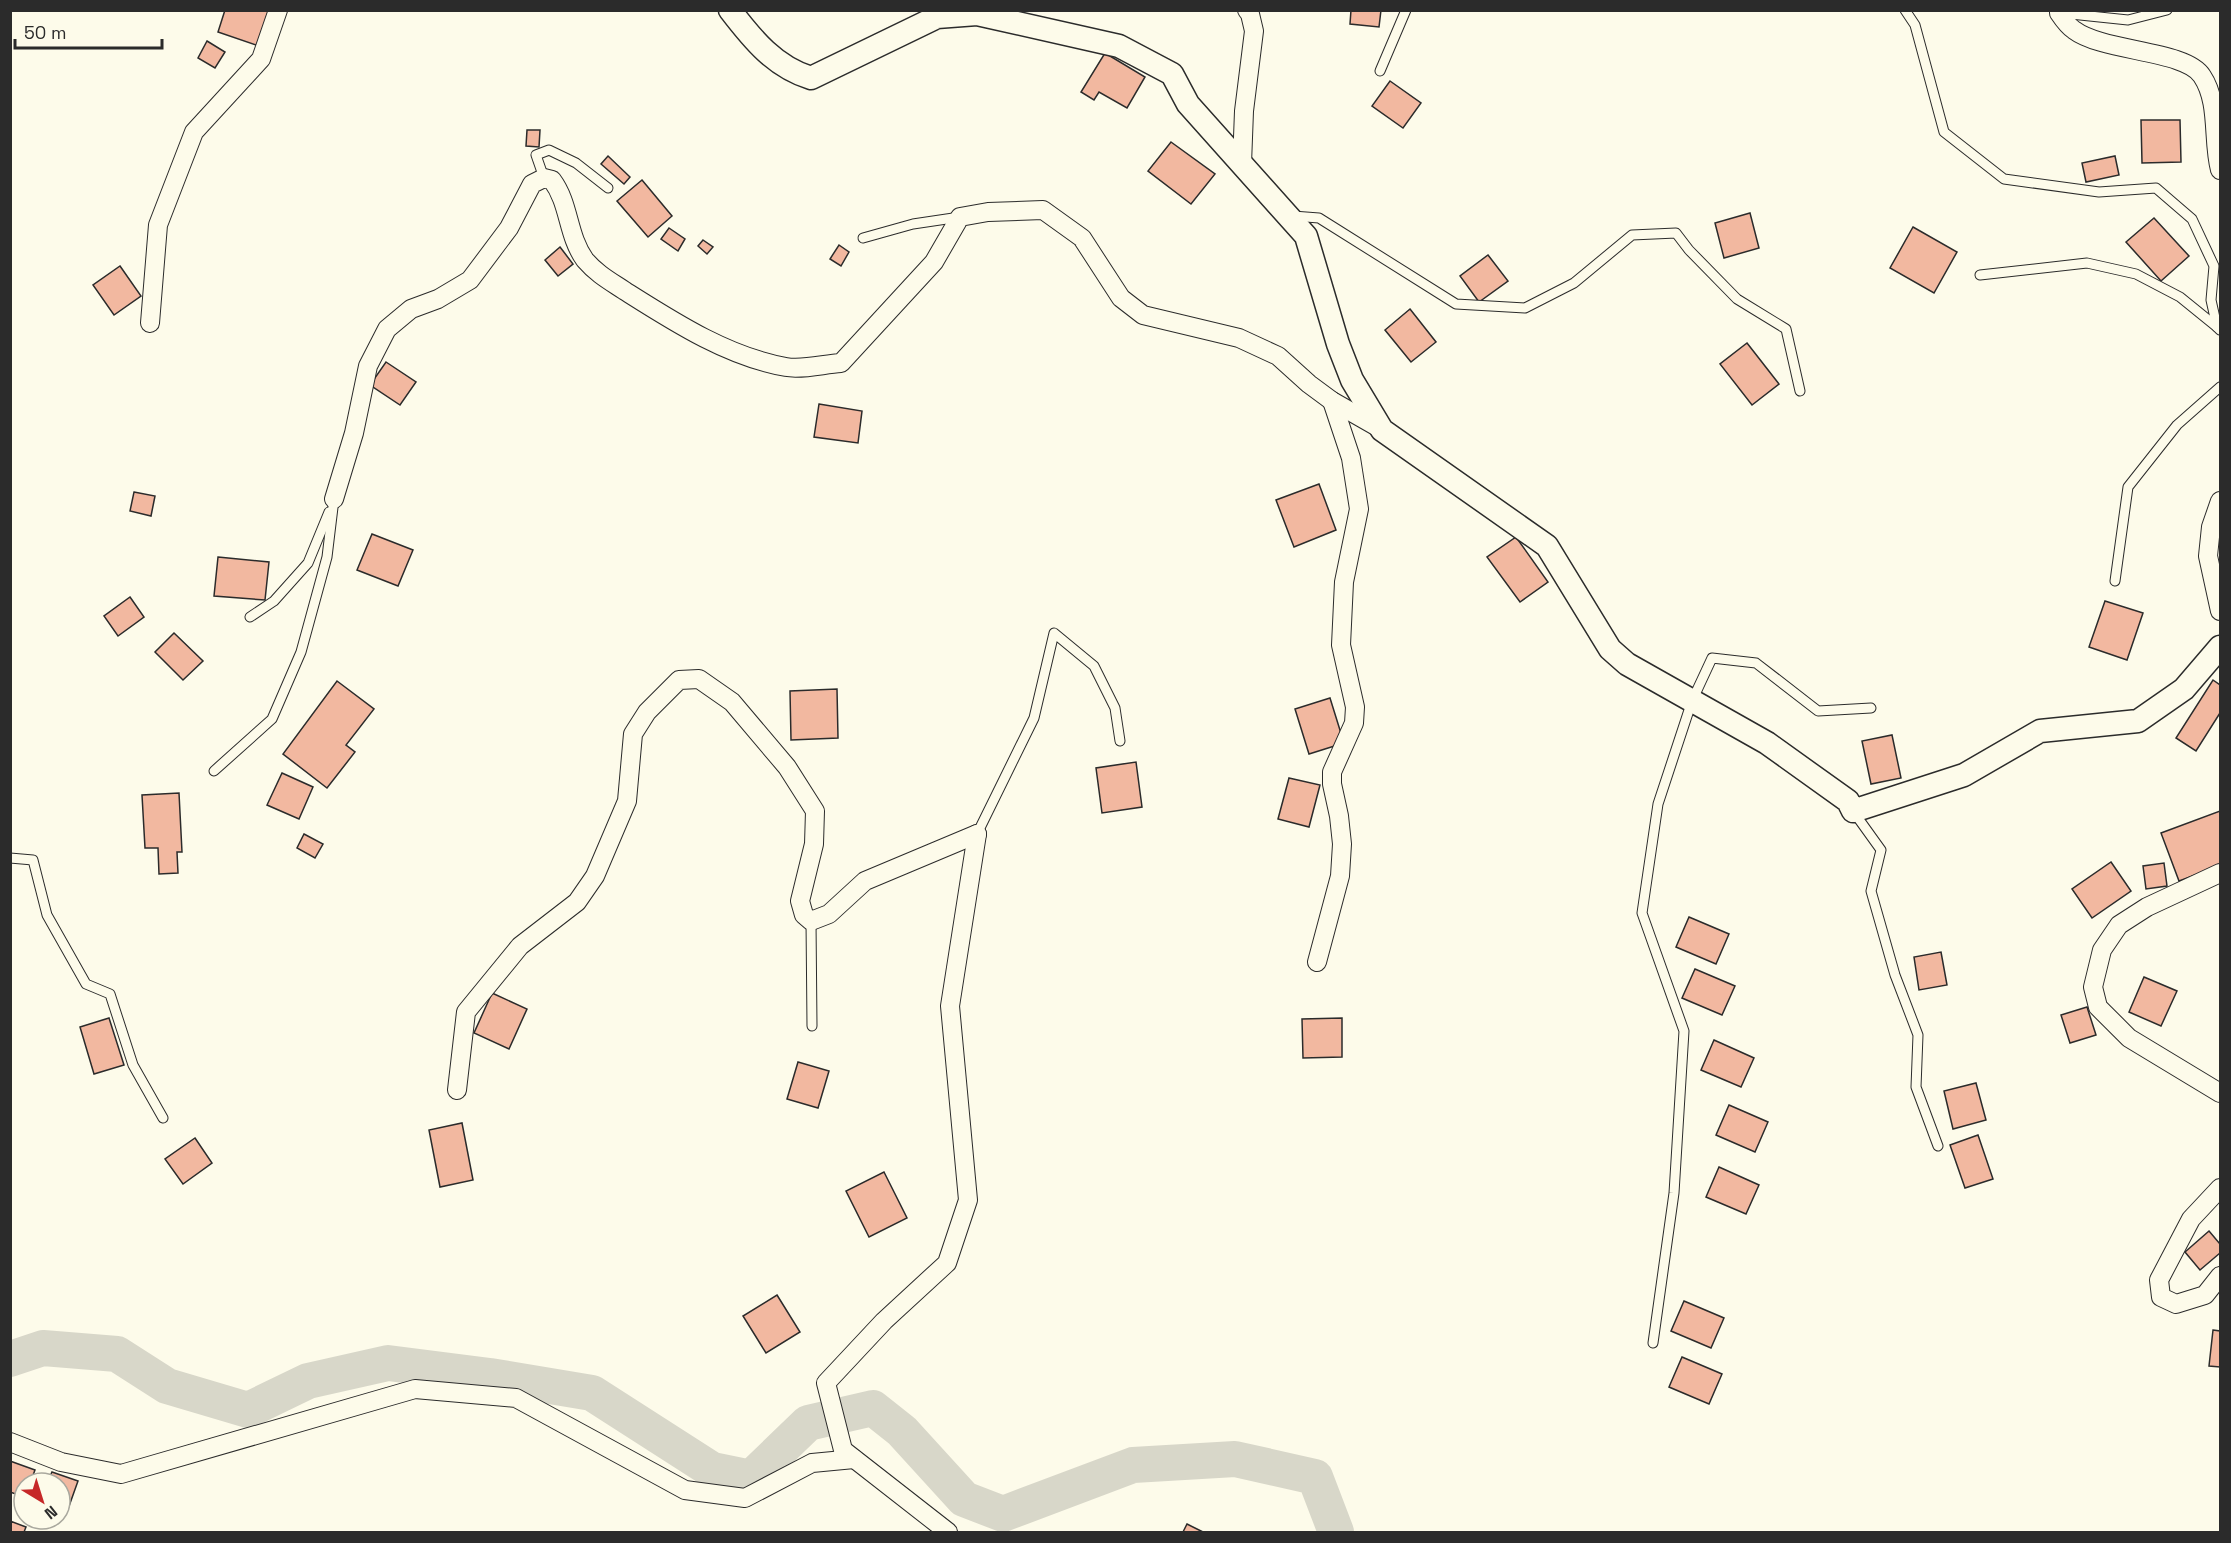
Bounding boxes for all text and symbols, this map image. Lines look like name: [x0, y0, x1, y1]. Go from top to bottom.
scale bar: [15, 12, 162, 50]
text: 50 m: [24, 21, 66, 44]
north arrow: [12, 1471, 72, 1531]
text: N: [40, 1501, 62, 1524]

